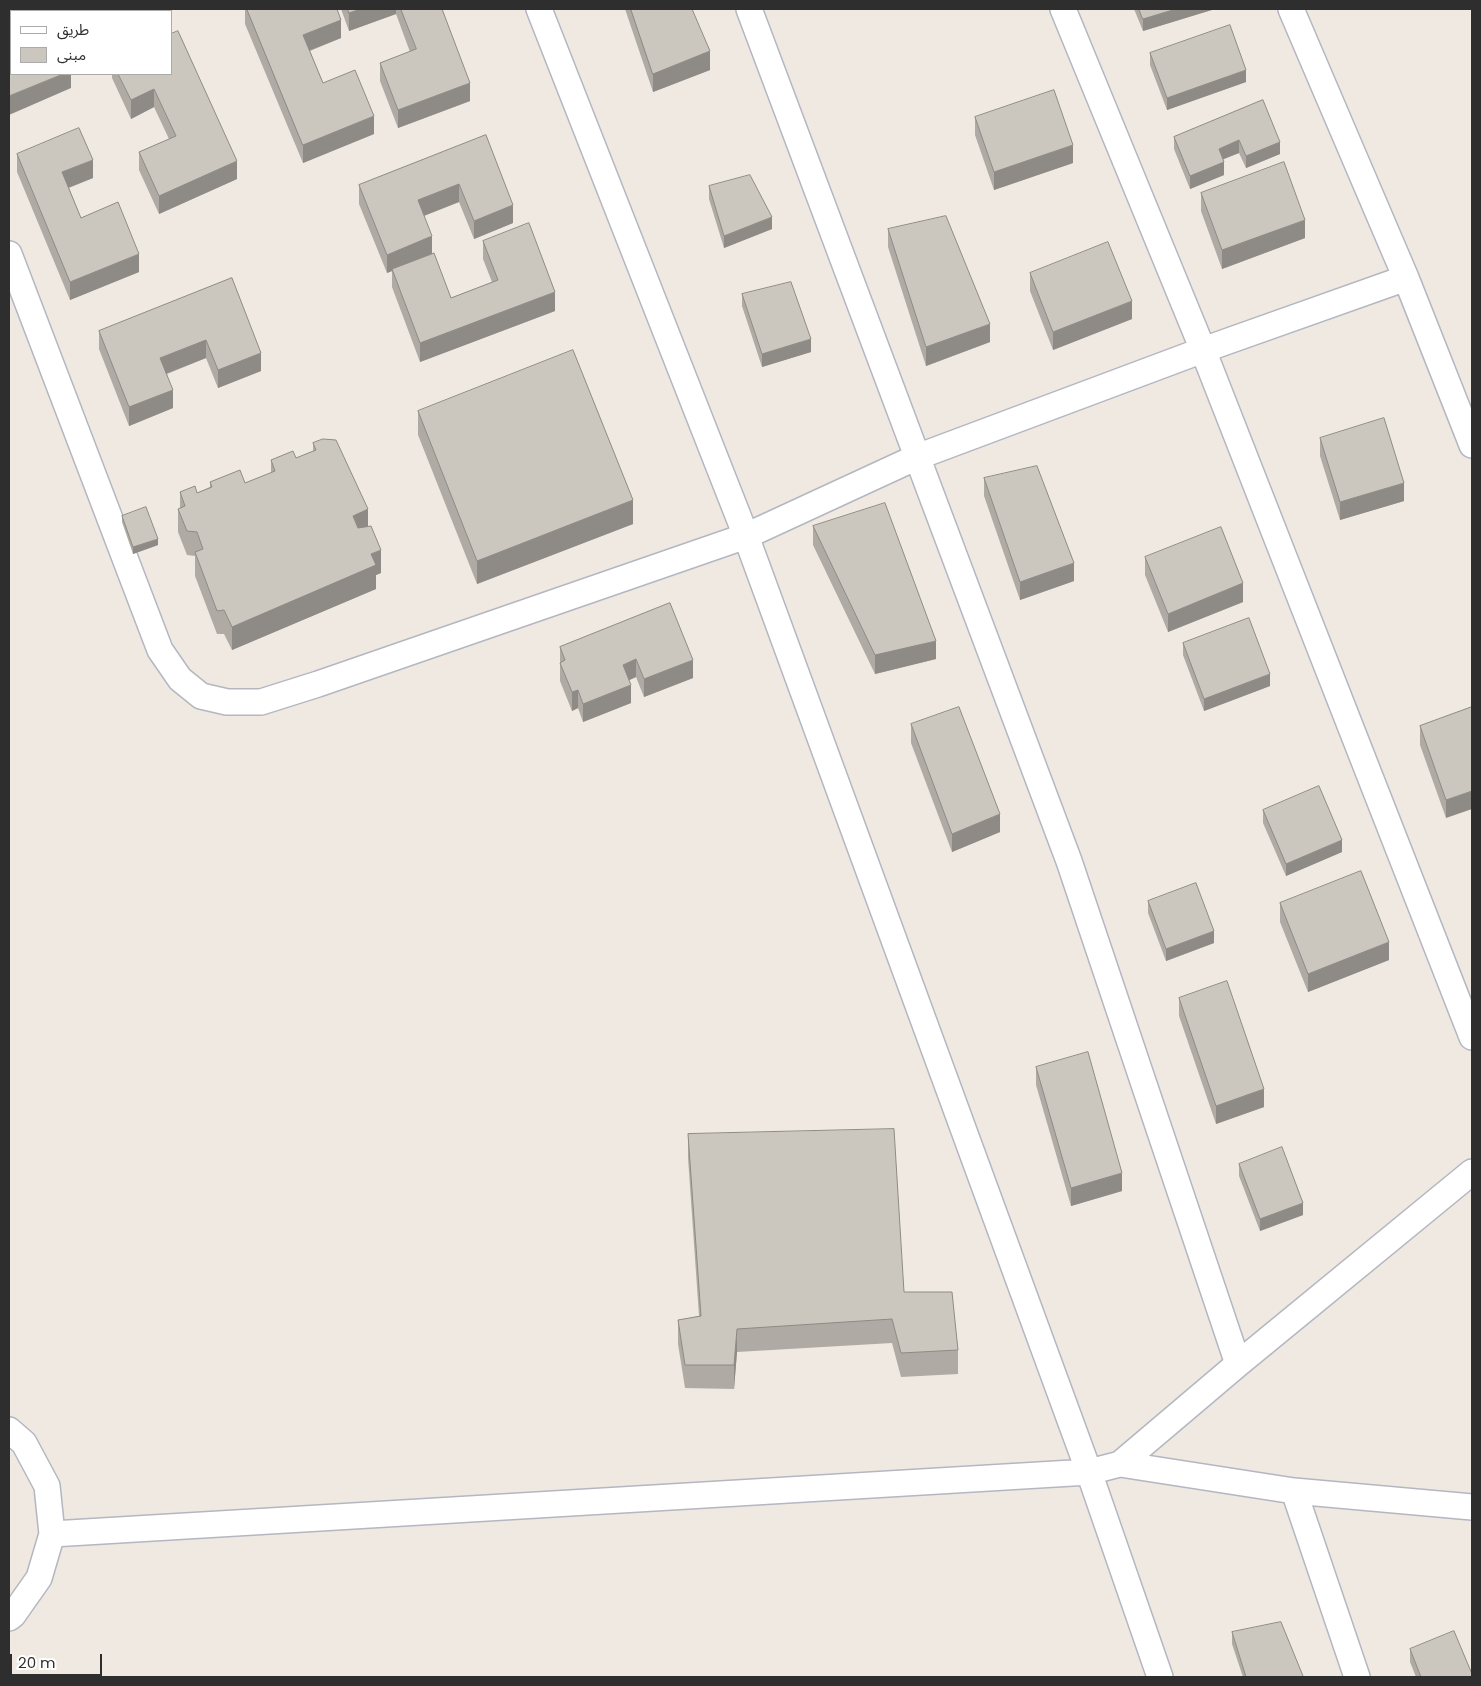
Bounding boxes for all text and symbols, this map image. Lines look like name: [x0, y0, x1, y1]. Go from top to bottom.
legend: [10, 10, 172, 75]
text: طريق: [57, 19, 89, 40]
text: مبنى: [57, 44, 86, 65]
scale bar: [12, 1644, 105, 1676]
text: 20 m: [18, 1652, 56, 1673]

